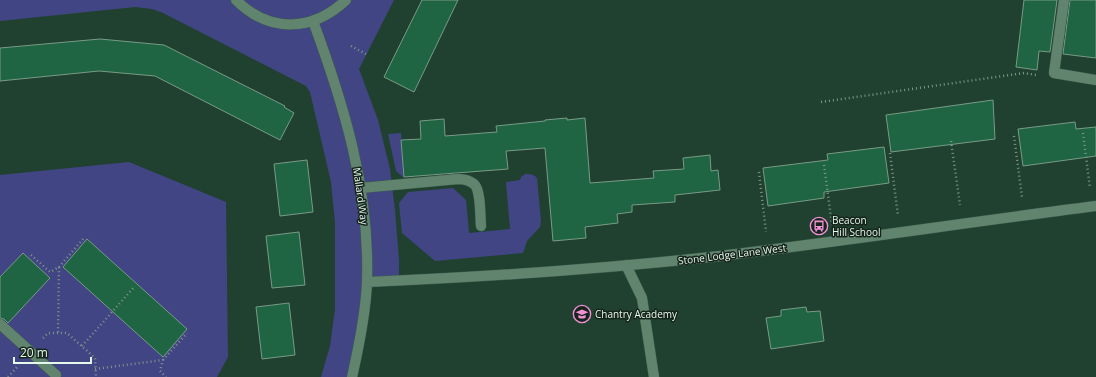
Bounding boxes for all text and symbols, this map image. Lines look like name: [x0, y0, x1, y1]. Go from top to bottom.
street label: Mallard Way: [350, 166, 372, 227]
place label: Beacon Hill School: [832, 213, 881, 239]
bus stop icon: Beacon Hill School: [809, 216, 829, 236]
street label: Stone Lodge Lane West: [677, 240, 787, 268]
school or university icon: Chantry Academy: [572, 304, 592, 324]
place label: Chantry Academy: [595, 307, 678, 321]
scale bar: [14, 339, 91, 365]
text: 20 m: [20, 344, 48, 361]

